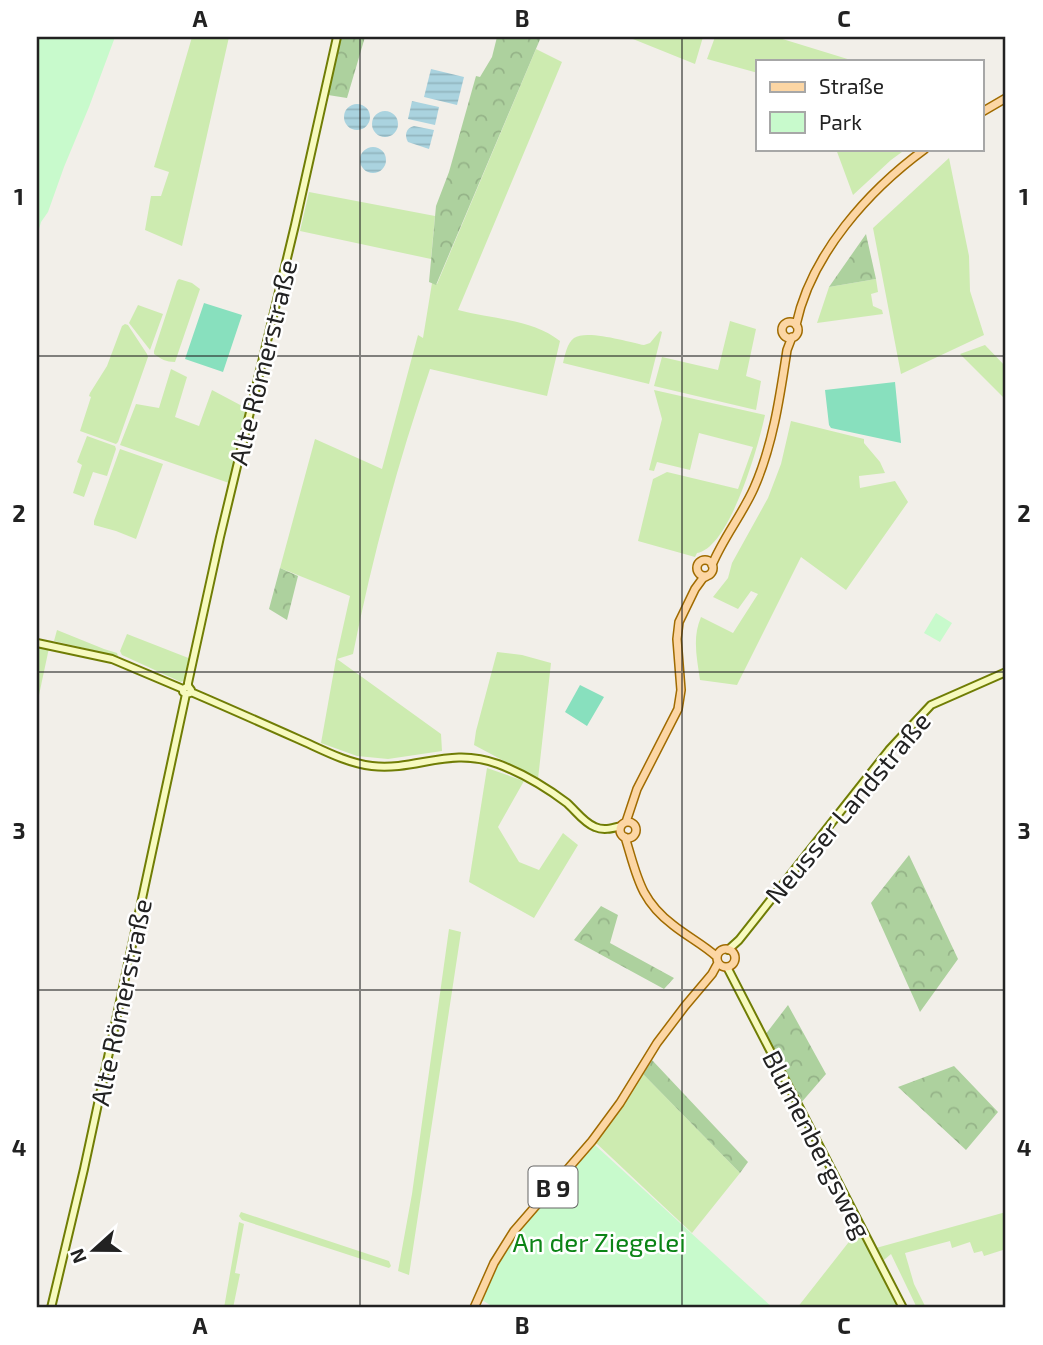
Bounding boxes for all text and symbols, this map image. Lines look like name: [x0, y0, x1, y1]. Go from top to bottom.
text: A: [192, 4, 208, 32]
text: B: [515, 4, 529, 32]
text: C: [837, 4, 851, 32]
legend: [756, 60, 984, 150]
text: Straße: [819, 73, 884, 98]
text: Park: [819, 109, 862, 134]
text: 1: [14, 182, 24, 210]
text: 1: [1019, 182, 1029, 210]
street label: Alte Römerstraße: [221, 256, 303, 468]
text: 2: [12, 499, 26, 527]
text: 2: [1017, 499, 1031, 527]
street label: Neusser Landstraße: [758, 705, 936, 909]
text: 3: [12, 816, 26, 844]
text: 3: [1017, 816, 1031, 844]
street label: Alte Römerstraße: [83, 896, 157, 1108]
street label: Blumenbergsweg: [757, 1045, 879, 1243]
text: 4: [12, 1133, 26, 1161]
text: 4: [1017, 1133, 1031, 1161]
road number: B 9: [528, 1167, 578, 1208]
north arrow: [60, 1216, 130, 1286]
park label: An der Ziegelei: [512, 1226, 686, 1257]
text: N: [64, 1246, 91, 1267]
text: A: [192, 1311, 208, 1339]
text: B: [515, 1311, 529, 1339]
text: C: [837, 1311, 851, 1339]

